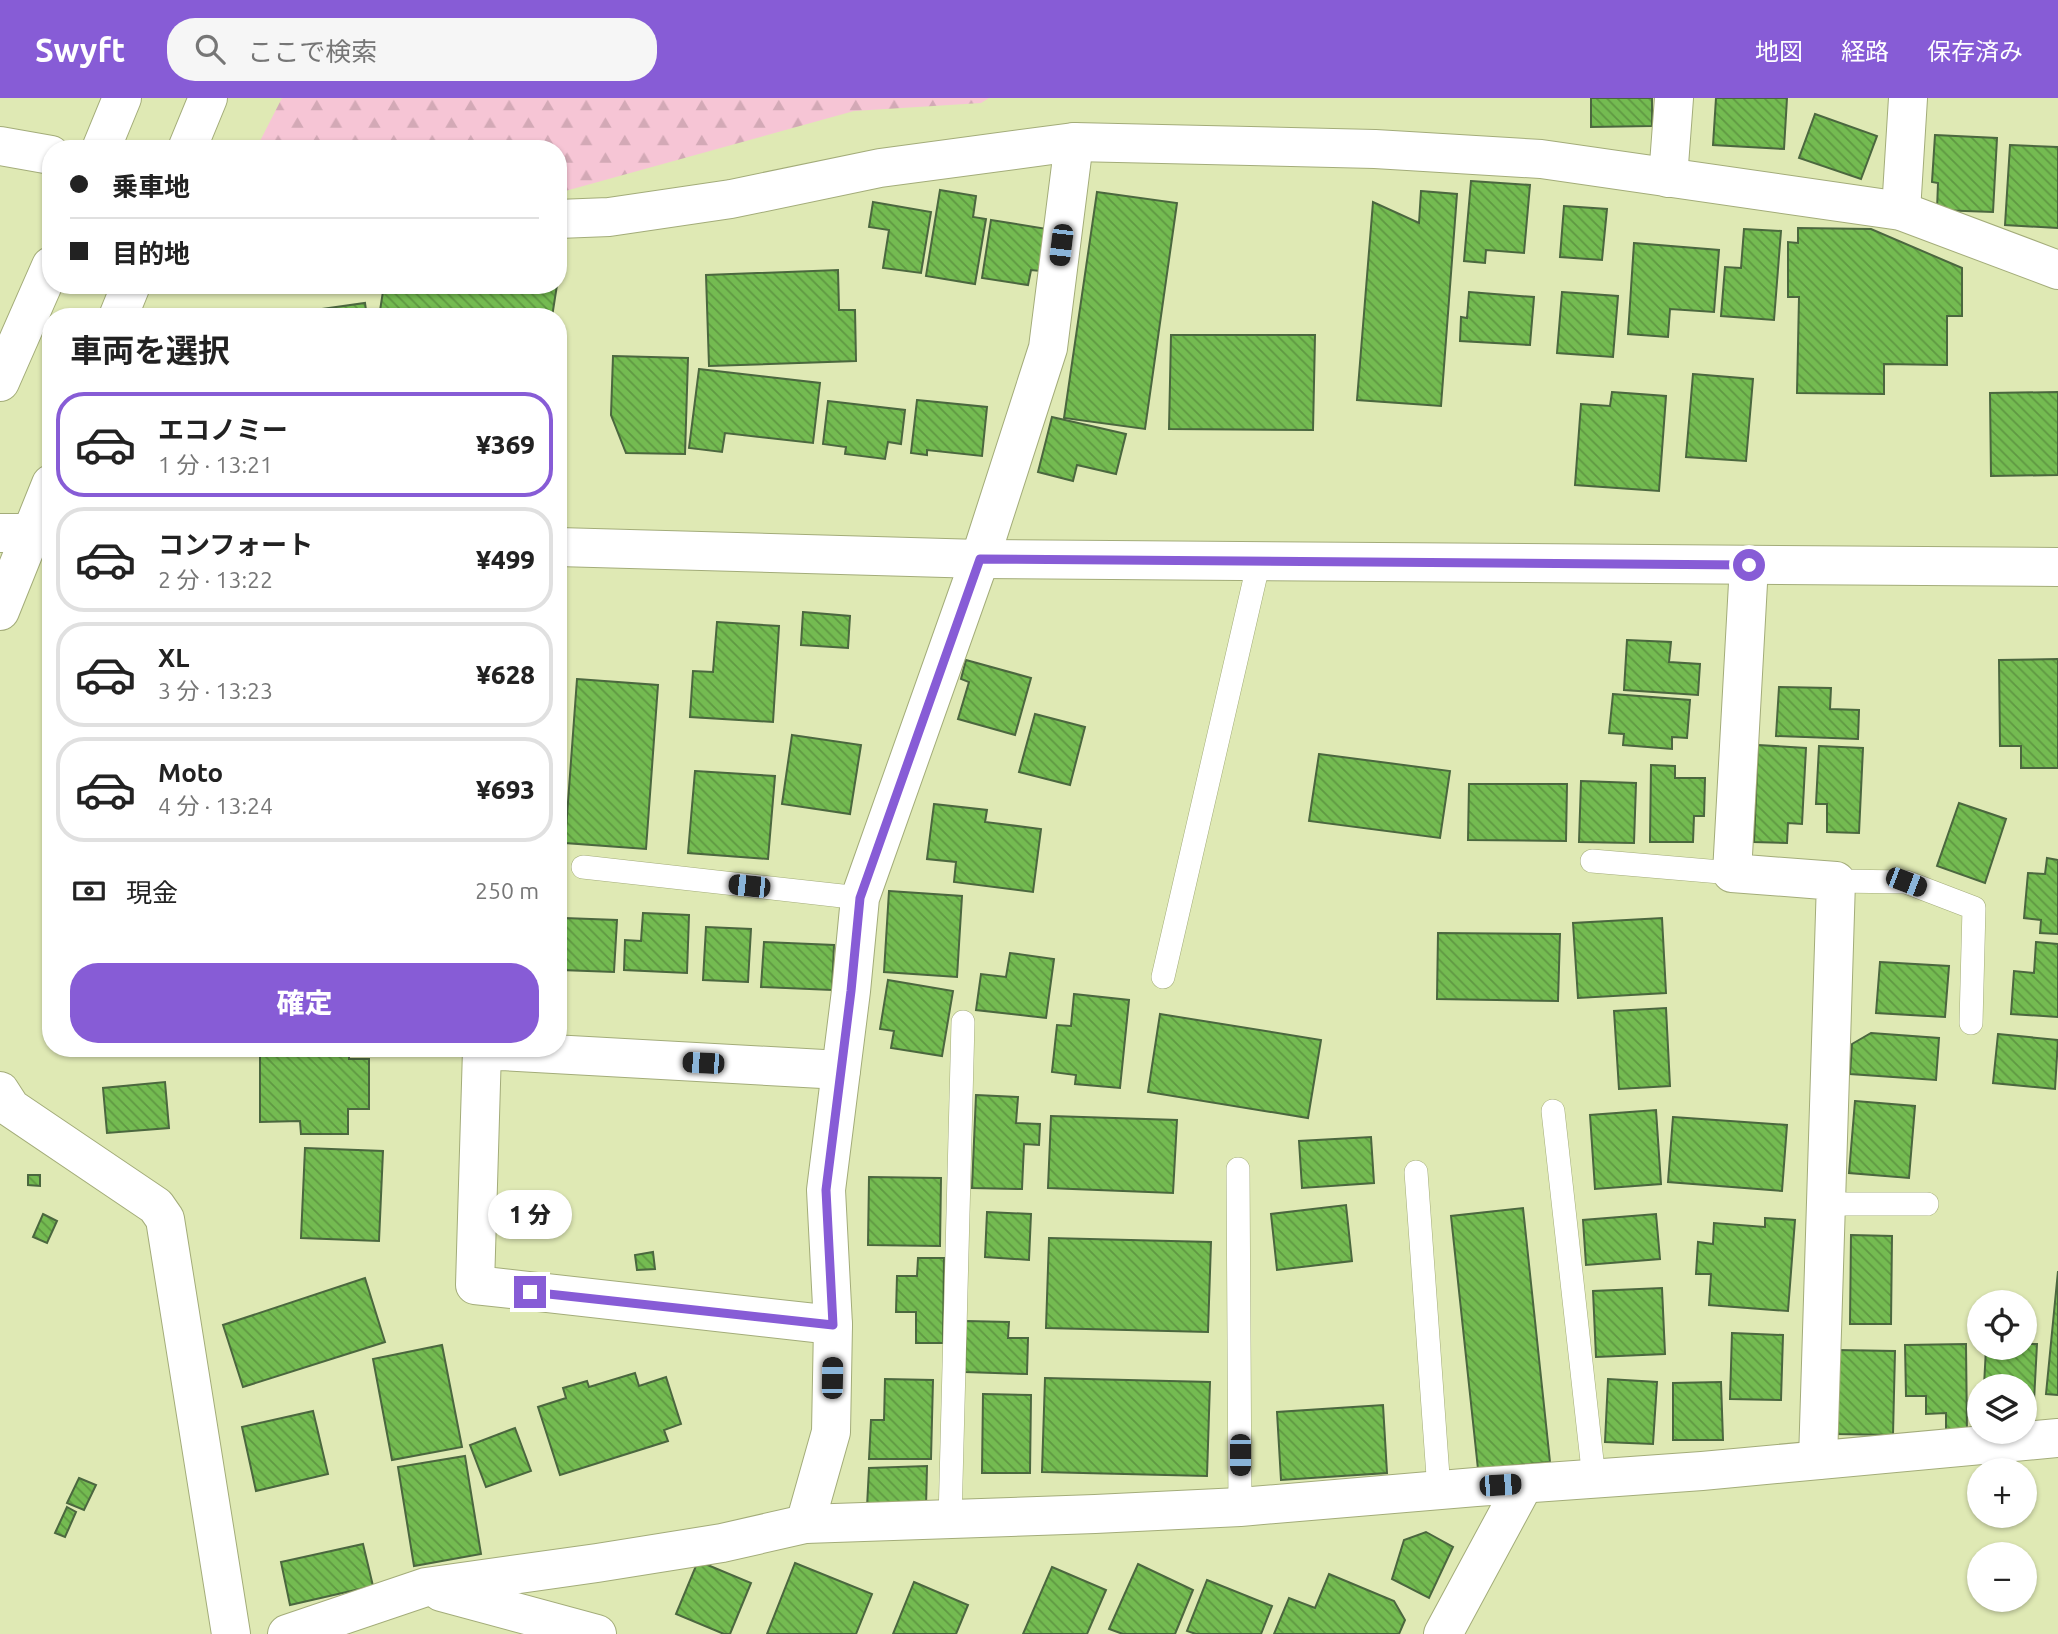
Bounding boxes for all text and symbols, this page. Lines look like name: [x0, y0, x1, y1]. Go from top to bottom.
search box: [167, 18, 657, 81]
icon: search: [191, 30, 229, 68]
text: Swyft: [35, 31, 125, 68]
text: ここで検索: [247, 37, 377, 66]
text: 地図: [1755, 38, 1803, 65]
text: 経路: [1841, 38, 1889, 65]
text: 保存済み: [1927, 38, 2023, 65]
text: 乗車地: [112, 172, 190, 201]
car: [1049, 223, 1074, 267]
text: 目的地: [112, 239, 190, 268]
text: 車両を選択: [70, 332, 230, 368]
icon: car: [74, 413, 137, 476]
text: エコノミー: [158, 415, 288, 444]
text: ¥369: [476, 430, 535, 459]
text: 1 分 · 13:21: [158, 452, 273, 477]
icon: car: [74, 528, 137, 591]
text: コンフォート: [158, 530, 313, 559]
text: ¥499: [476, 545, 535, 574]
route start: [1733, 549, 1765, 581]
text: 2 分 · 13:22: [158, 567, 273, 592]
icon: car: [74, 643, 137, 706]
text: XL: [158, 643, 189, 672]
text: ¥628: [476, 660, 535, 689]
text: 3 分 · 13:23: [158, 678, 273, 703]
icon: car: [74, 758, 137, 821]
text: Moto: [158, 758, 223, 787]
text: ¥693: [476, 775, 535, 804]
text: 4 分 · 13:24: [158, 793, 273, 818]
car: [1883, 865, 1930, 899]
icon: cash: [70, 872, 108, 910]
car: [728, 873, 771, 899]
text: 現金: [126, 878, 178, 907]
text: 250 m: [475, 878, 539, 903]
button: 確定: [70, 963, 539, 1043]
car: [682, 1051, 725, 1075]
callout: 1 分: [488, 1190, 572, 1240]
text: 1 分: [509, 1202, 551, 1227]
route end: [514, 1276, 546, 1308]
map controls: [1967, 1290, 2037, 1612]
button: locate: [1967, 1290, 2037, 1360]
car: [822, 1357, 843, 1399]
button: layers: [1967, 1374, 2037, 1444]
car: [1230, 1434, 1251, 1476]
button: +: [1967, 1458, 2037, 1528]
car: [1479, 1473, 1522, 1497]
button: −: [1967, 1542, 2037, 1612]

